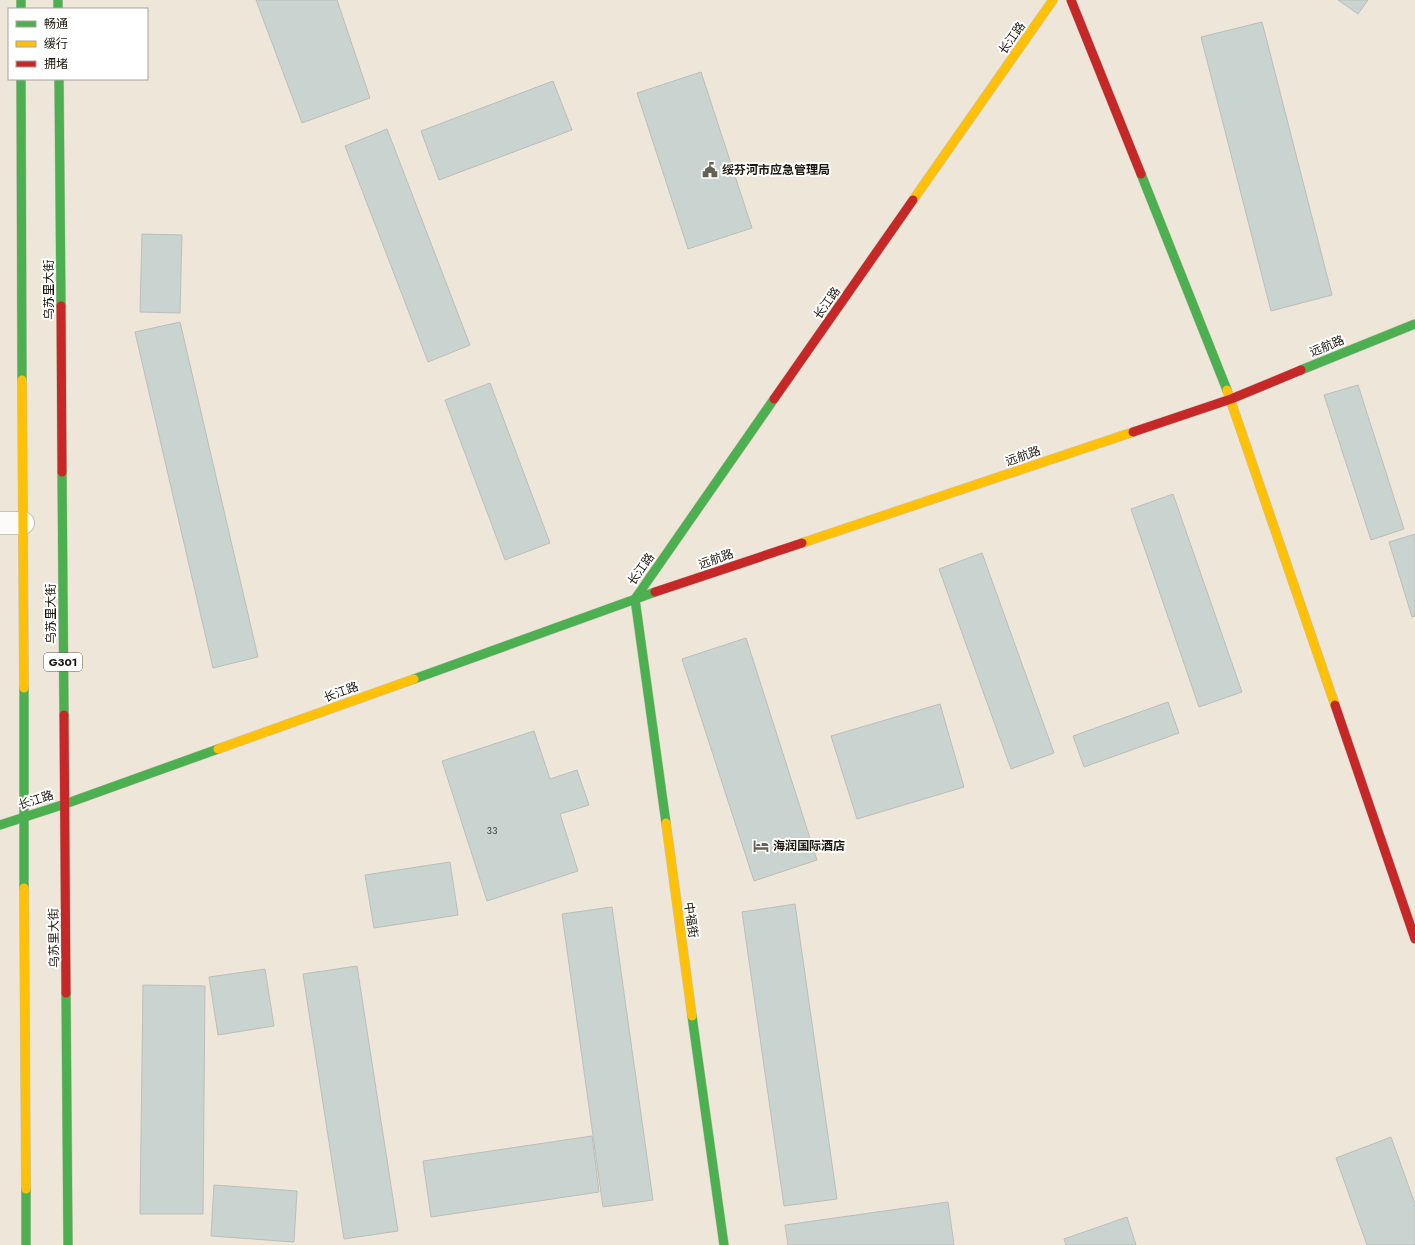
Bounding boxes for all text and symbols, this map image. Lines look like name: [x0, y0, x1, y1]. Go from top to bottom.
legend: [8, 8, 148, 80]
text: 畅通: [44, 15, 68, 33]
street label: 长江路: [994, 18, 1030, 58]
text: 缓行: [44, 35, 68, 53]
text: 拥堵: [44, 55, 68, 73]
public building icon: 绥芬河市应急管理局: [701, 161, 719, 179]
place label: 绥芬河市应急管理局: [722, 161, 830, 179]
street label: 乌苏里大街: [40, 260, 58, 320]
street label: 长江路: [809, 283, 845, 323]
street label: 远航路: [1307, 331, 1347, 361]
street label: 远航路: [1003, 442, 1043, 470]
street label: 远航路: [696, 545, 736, 573]
street label: 长江路: [623, 549, 659, 589]
street label: 乌苏里大街: [42, 584, 60, 644]
road number: G301: [44, 653, 82, 671]
street label: 长江路: [321, 677, 361, 707]
street label: 长江路: [16, 786, 56, 814]
house number: 33: [487, 823, 498, 838]
hotel icon: 海润国际酒店: [752, 837, 770, 855]
place label: 海润国际酒店: [773, 837, 845, 855]
street label: 中福街: [680, 901, 702, 939]
street label: 乌苏里大街: [44, 908, 64, 968]

